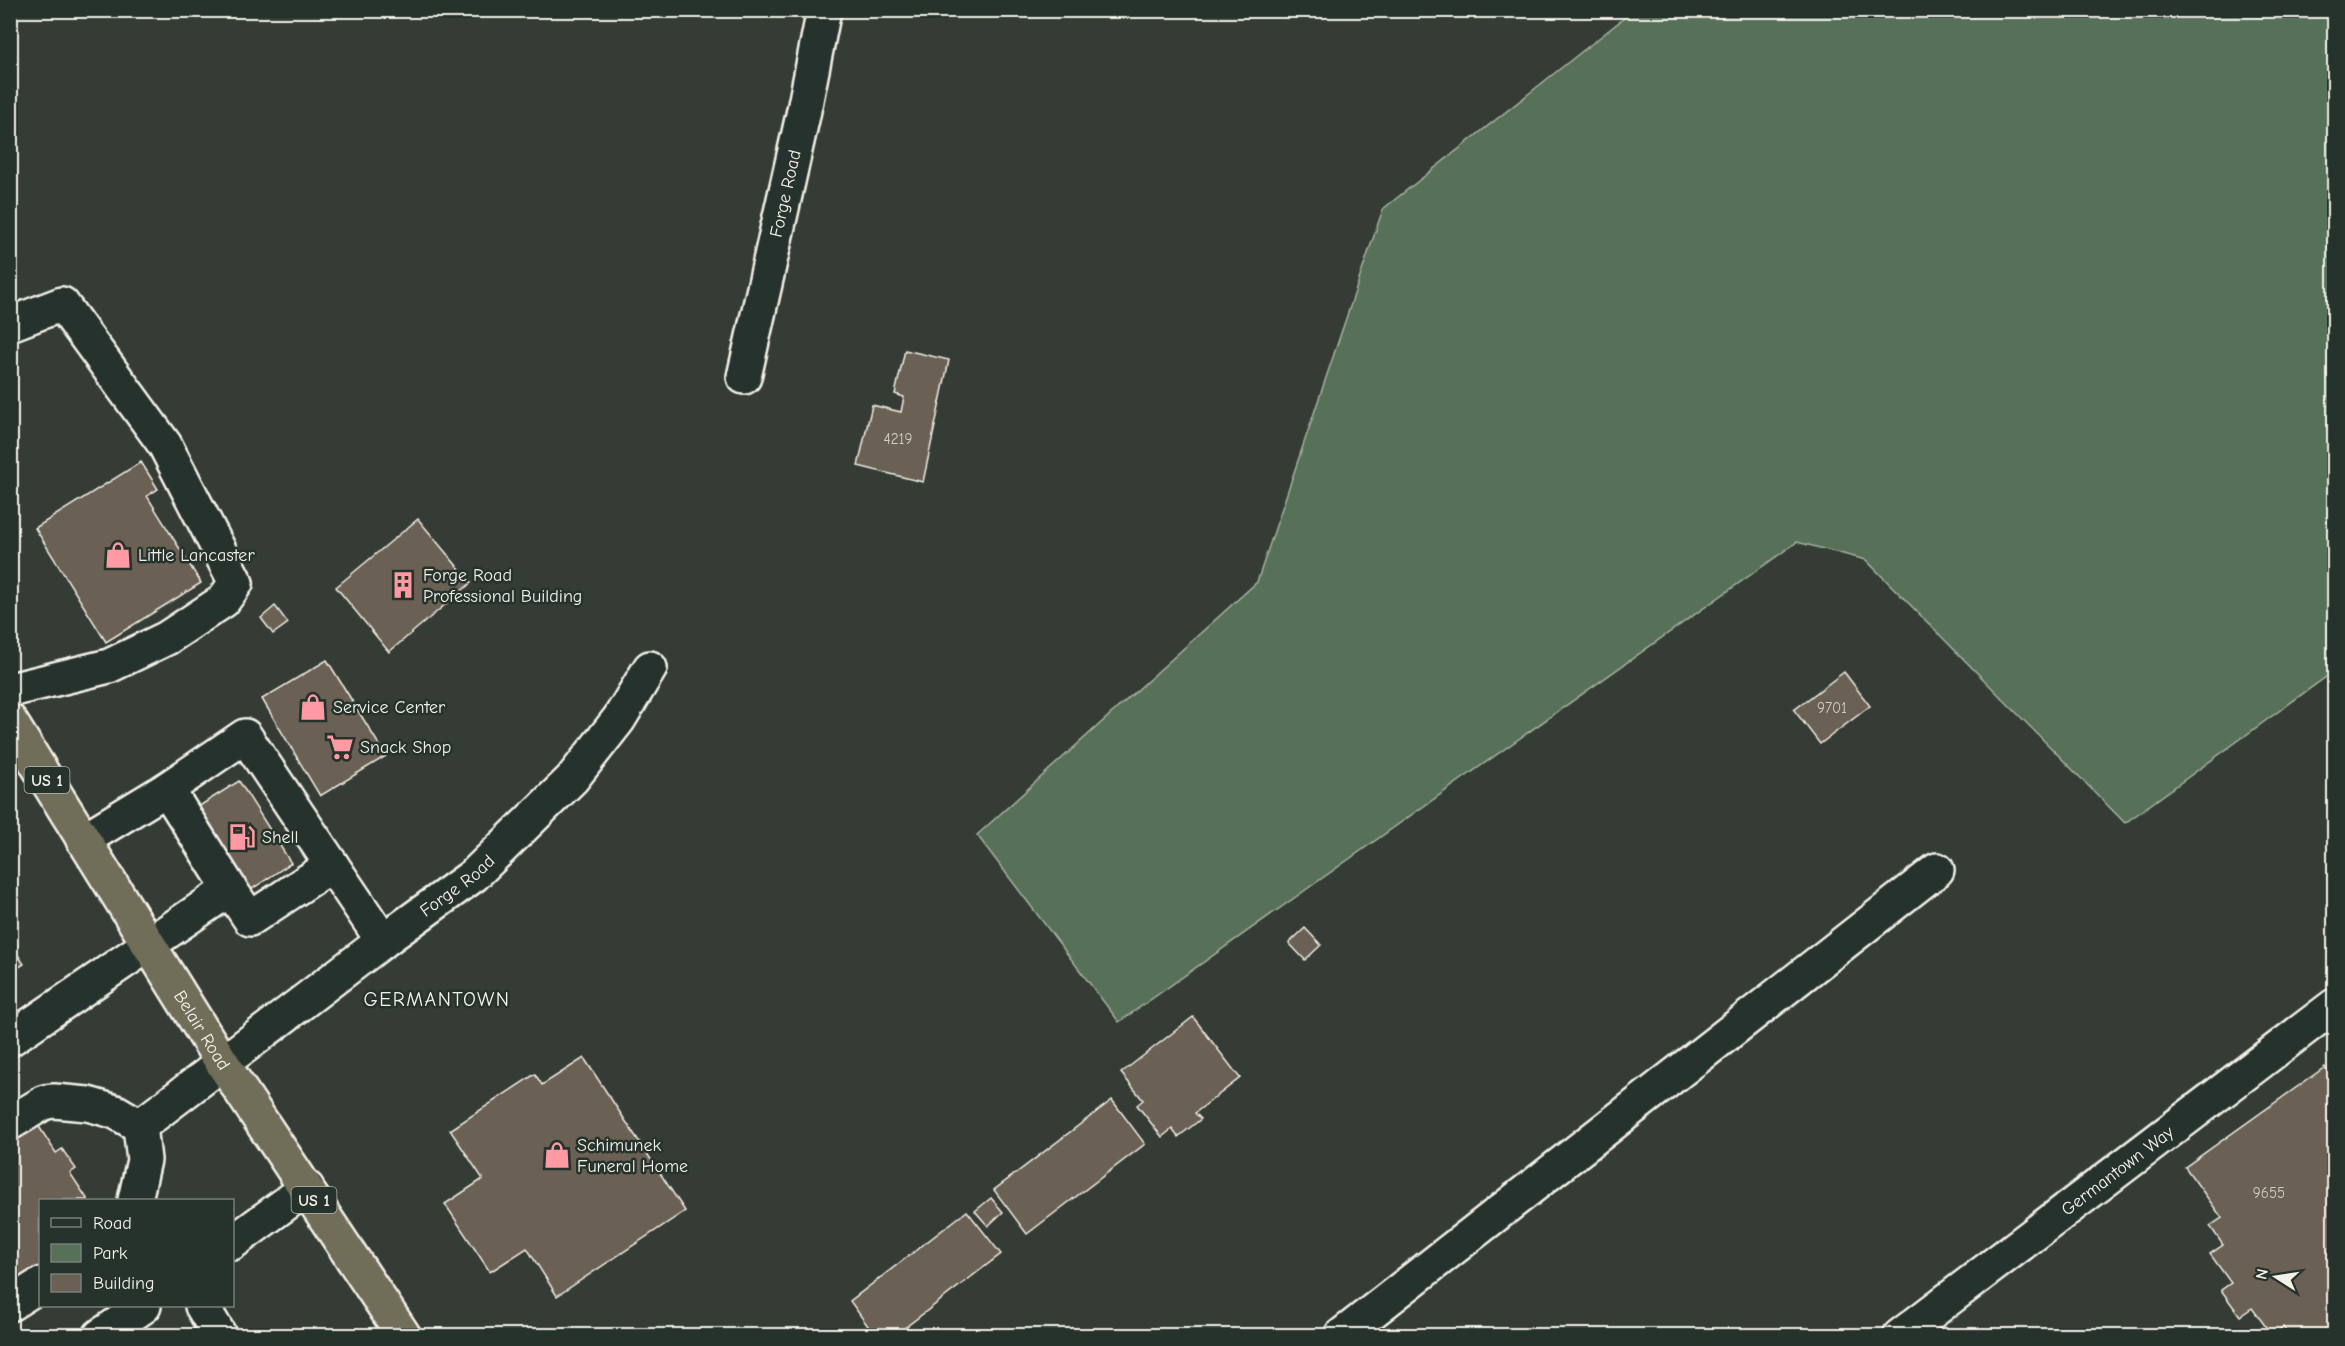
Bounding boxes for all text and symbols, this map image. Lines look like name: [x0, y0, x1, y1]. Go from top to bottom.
street label: Forge Road: [766, 148, 806, 239]
house number: 4219: [883, 430, 913, 448]
shop icon: Little Lancaster: [103, 540, 133, 570]
place label: Little Lancaster: [138, 545, 255, 566]
place label: Forge Road Professional Building: [423, 565, 582, 607]
building icon: Forge Road Professional Building: [388, 570, 418, 600]
shop icon: Service Center: [298, 692, 328, 722]
place label: Service Center: [333, 697, 446, 718]
house number: 9701: [1817, 699, 1847, 717]
supermarket icon: Snack Shop: [325, 732, 355, 762]
place label: Snack Shop: [360, 737, 451, 758]
road number: US 1: [24, 767, 70, 793]
fuel station icon: Shell: [227, 822, 257, 852]
place label: Shell: [262, 827, 299, 848]
street label: Forge Road: [416, 851, 499, 922]
street label: Belair Road: [169, 987, 234, 1074]
district label: GERMANTOWN: [363, 988, 511, 1011]
street label: Germantown Way: [2057, 1121, 2179, 1221]
place label: Schimunek Funeral Home: [577, 1135, 688, 1177]
shop icon: Schimunek Funeral Home: [542, 1140, 572, 1170]
house number: 9655: [2253, 1184, 2285, 1202]
road number: US 1: [292, 1187, 336, 1213]
legend: [39, 1199, 234, 1307]
text: Road: [93, 1213, 132, 1234]
text: Park: [93, 1243, 128, 1264]
north arrow: [2246, 1247, 2306, 1307]
text: N: [2252, 1267, 2272, 1281]
text: Building: [93, 1273, 155, 1294]

